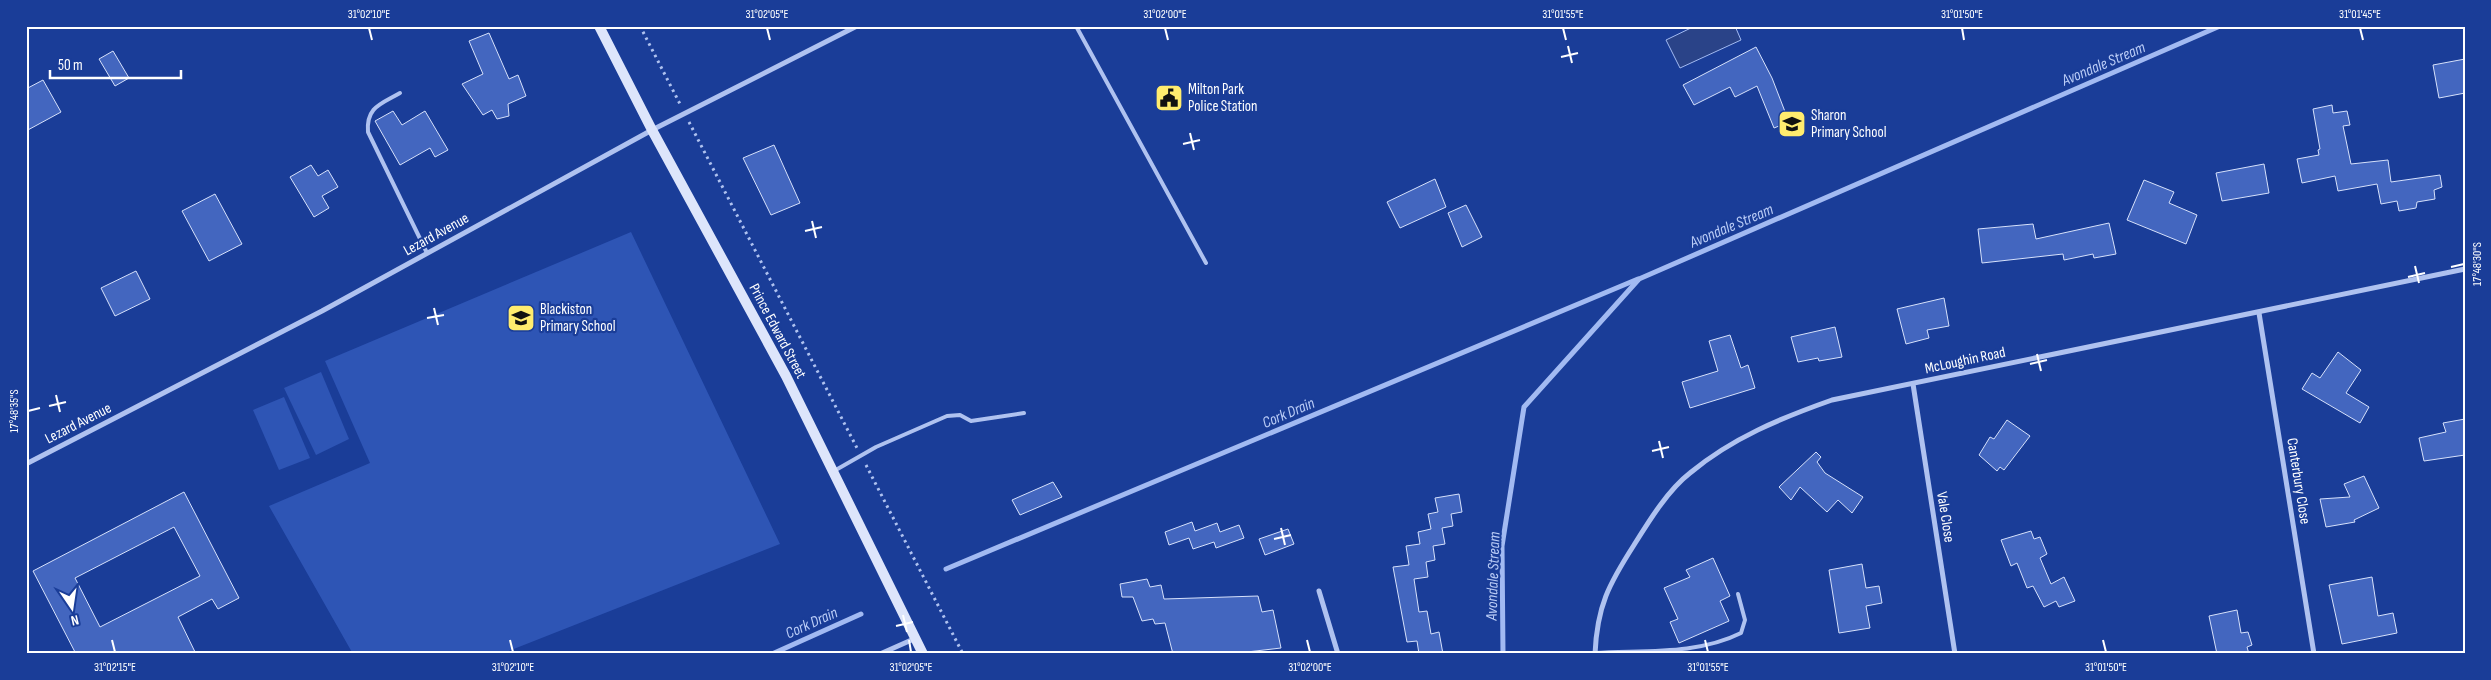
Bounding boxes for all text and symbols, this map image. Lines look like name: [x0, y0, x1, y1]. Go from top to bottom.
text: 31°02'10"E: [348, 7, 390, 22]
text: 31°02'05"E: [745, 7, 789, 22]
text: 31°02'00"E: [1143, 7, 1187, 22]
text: 31°01'55"E: [1542, 7, 1584, 22]
text: 31°01'50"E: [1941, 7, 1983, 22]
text: 31°01'45"E: [2339, 7, 2381, 22]
water label: Avondale Stream: [2058, 38, 2148, 91]
scale bar: [50, 48, 181, 80]
text: 50 m: [58, 56, 83, 75]
place label: Milton Park Police Station: [1188, 80, 1258, 116]
public building icon: Milton Park Police Station: [1154, 83, 1184, 113]
place label: Sharon Primary School: [1811, 106, 1887, 142]
school or university icon: Sharon Primary School: [1777, 109, 1807, 139]
water label: Avondale Stream: [1686, 200, 1776, 253]
street label: Lezard Avenue: [400, 209, 472, 260]
text: 17°48'30"S: [2470, 242, 2485, 286]
street label: Prince Edward Street: [745, 280, 811, 382]
place label: Blackiston Primary School: [540, 300, 616, 336]
school or university icon: Blackiston Primary School: [506, 303, 536, 333]
street label: McLoughin Road: [1923, 343, 2007, 378]
text: 17°48'35"S: [7, 389, 22, 433]
water label: Cork Drain: [1260, 394, 1318, 433]
street label: Lezard Avenue: [42, 399, 115, 448]
street label: Canterbury Close: [2282, 437, 2315, 525]
street label: Vale Close: [1932, 490, 1959, 544]
water label: Avondale Stream: [1482, 531, 1505, 622]
north arrow: [48, 582, 98, 632]
water label: Cork Drain: [783, 603, 841, 643]
text: N: [69, 611, 80, 629]
text: 31°02'15"E: [94, 660, 136, 675]
text: 31°02'10"E: [492, 660, 534, 675]
text: 31°02'05"E: [889, 660, 933, 675]
text: 31°02'00"E: [1288, 660, 1332, 675]
text: 31°01'55"E: [1687, 660, 1729, 675]
text: 31°01'50"E: [2085, 660, 2127, 675]

